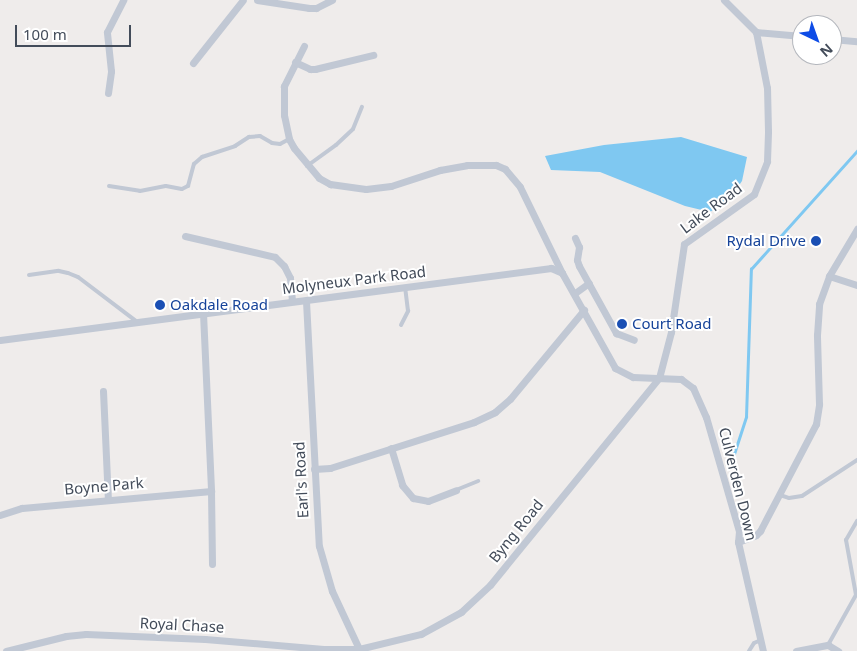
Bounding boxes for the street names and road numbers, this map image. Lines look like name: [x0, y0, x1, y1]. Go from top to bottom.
street label: Lake Road: [677, 179, 745, 237]
street label: Molyneux Park Road: [281, 262, 427, 298]
street label: Culverden Down: [715, 425, 761, 543]
street label: Earl's Road: [290, 441, 312, 519]
street label: Boyne Park: [64, 474, 144, 498]
street label: Byng Road: [485, 496, 547, 566]
street label: Royal Chase: [139, 614, 225, 636]

